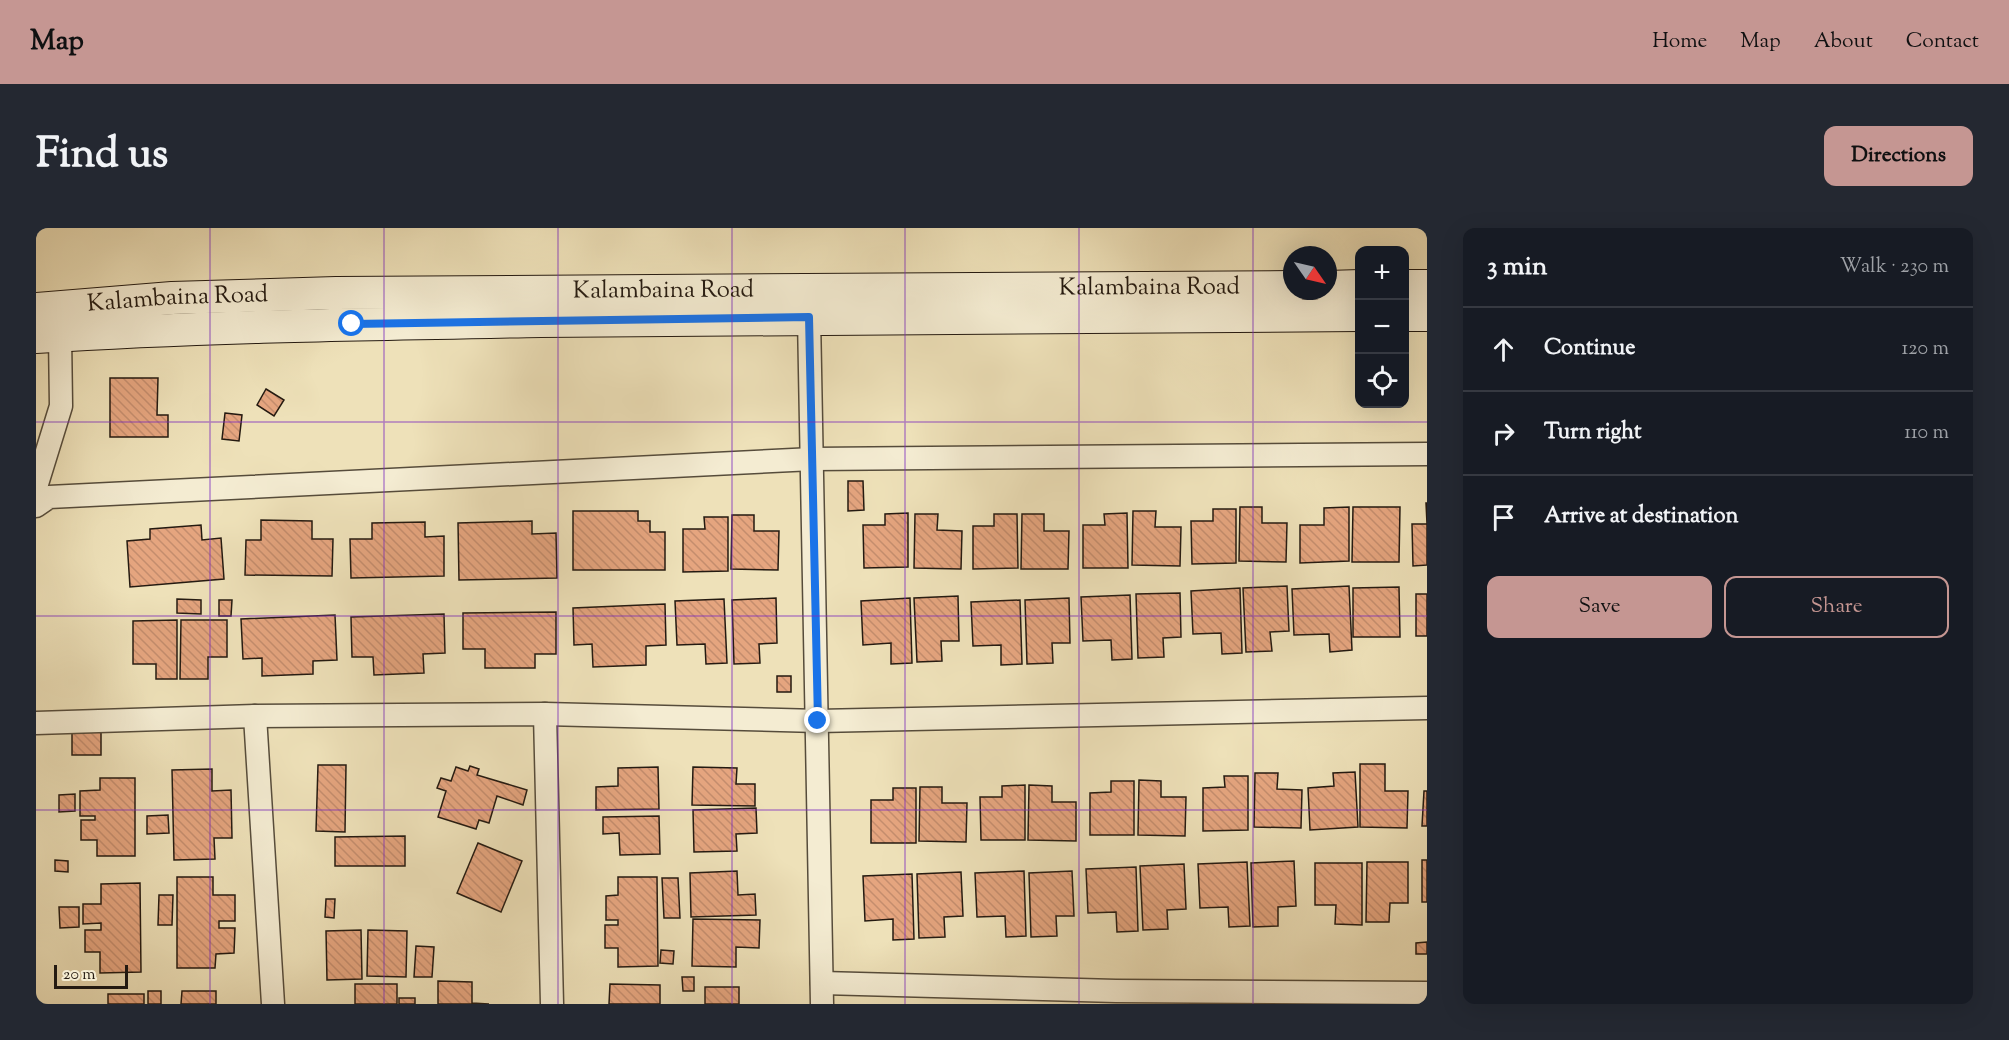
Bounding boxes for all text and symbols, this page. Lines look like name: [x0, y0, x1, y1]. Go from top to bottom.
text: Map: [30, 22, 84, 62]
text: Home: [1652, 27, 1707, 57]
text: Map: [1740, 27, 1781, 57]
text: About: [1814, 27, 1873, 57]
text: Contact: [1906, 27, 1979, 57]
text: Find us: [36, 126, 168, 186]
button: Directions: [1824, 126, 1973, 186]
north arrow: [1283, 246, 1337, 300]
map controls: [1355, 246, 1409, 408]
button: +: [1355, 246, 1409, 300]
text: 3 min: [1487, 249, 1547, 286]
text: Walk · 230 m: [1840, 253, 1949, 282]
street label: Kalambaina Road: [1059, 270, 1241, 305]
street label: Kalambaina Road: [573, 273, 755, 309]
street label: Kalambaina Road: [86, 278, 269, 322]
button: −: [1355, 300, 1409, 354]
route start: [338, 310, 364, 336]
icon: ahead: [1487, 333, 1520, 366]
text: Continue: [1544, 333, 1635, 365]
text: 120 m: [1901, 335, 1949, 364]
button: locate: [1355, 354, 1409, 408]
icon: right: [1487, 417, 1520, 450]
text: Turn right: [1544, 417, 1641, 449]
text: 110 m: [1904, 419, 1949, 448]
icon: arrive: [1487, 501, 1520, 534]
text: Arrive at destination: [1544, 501, 1739, 533]
button: Save: [1487, 576, 1712, 638]
button: Share: [1724, 576, 1949, 638]
route end: [804, 707, 830, 733]
scale bar: [54, 962, 128, 990]
text: 20 m: [63, 964, 96, 987]

